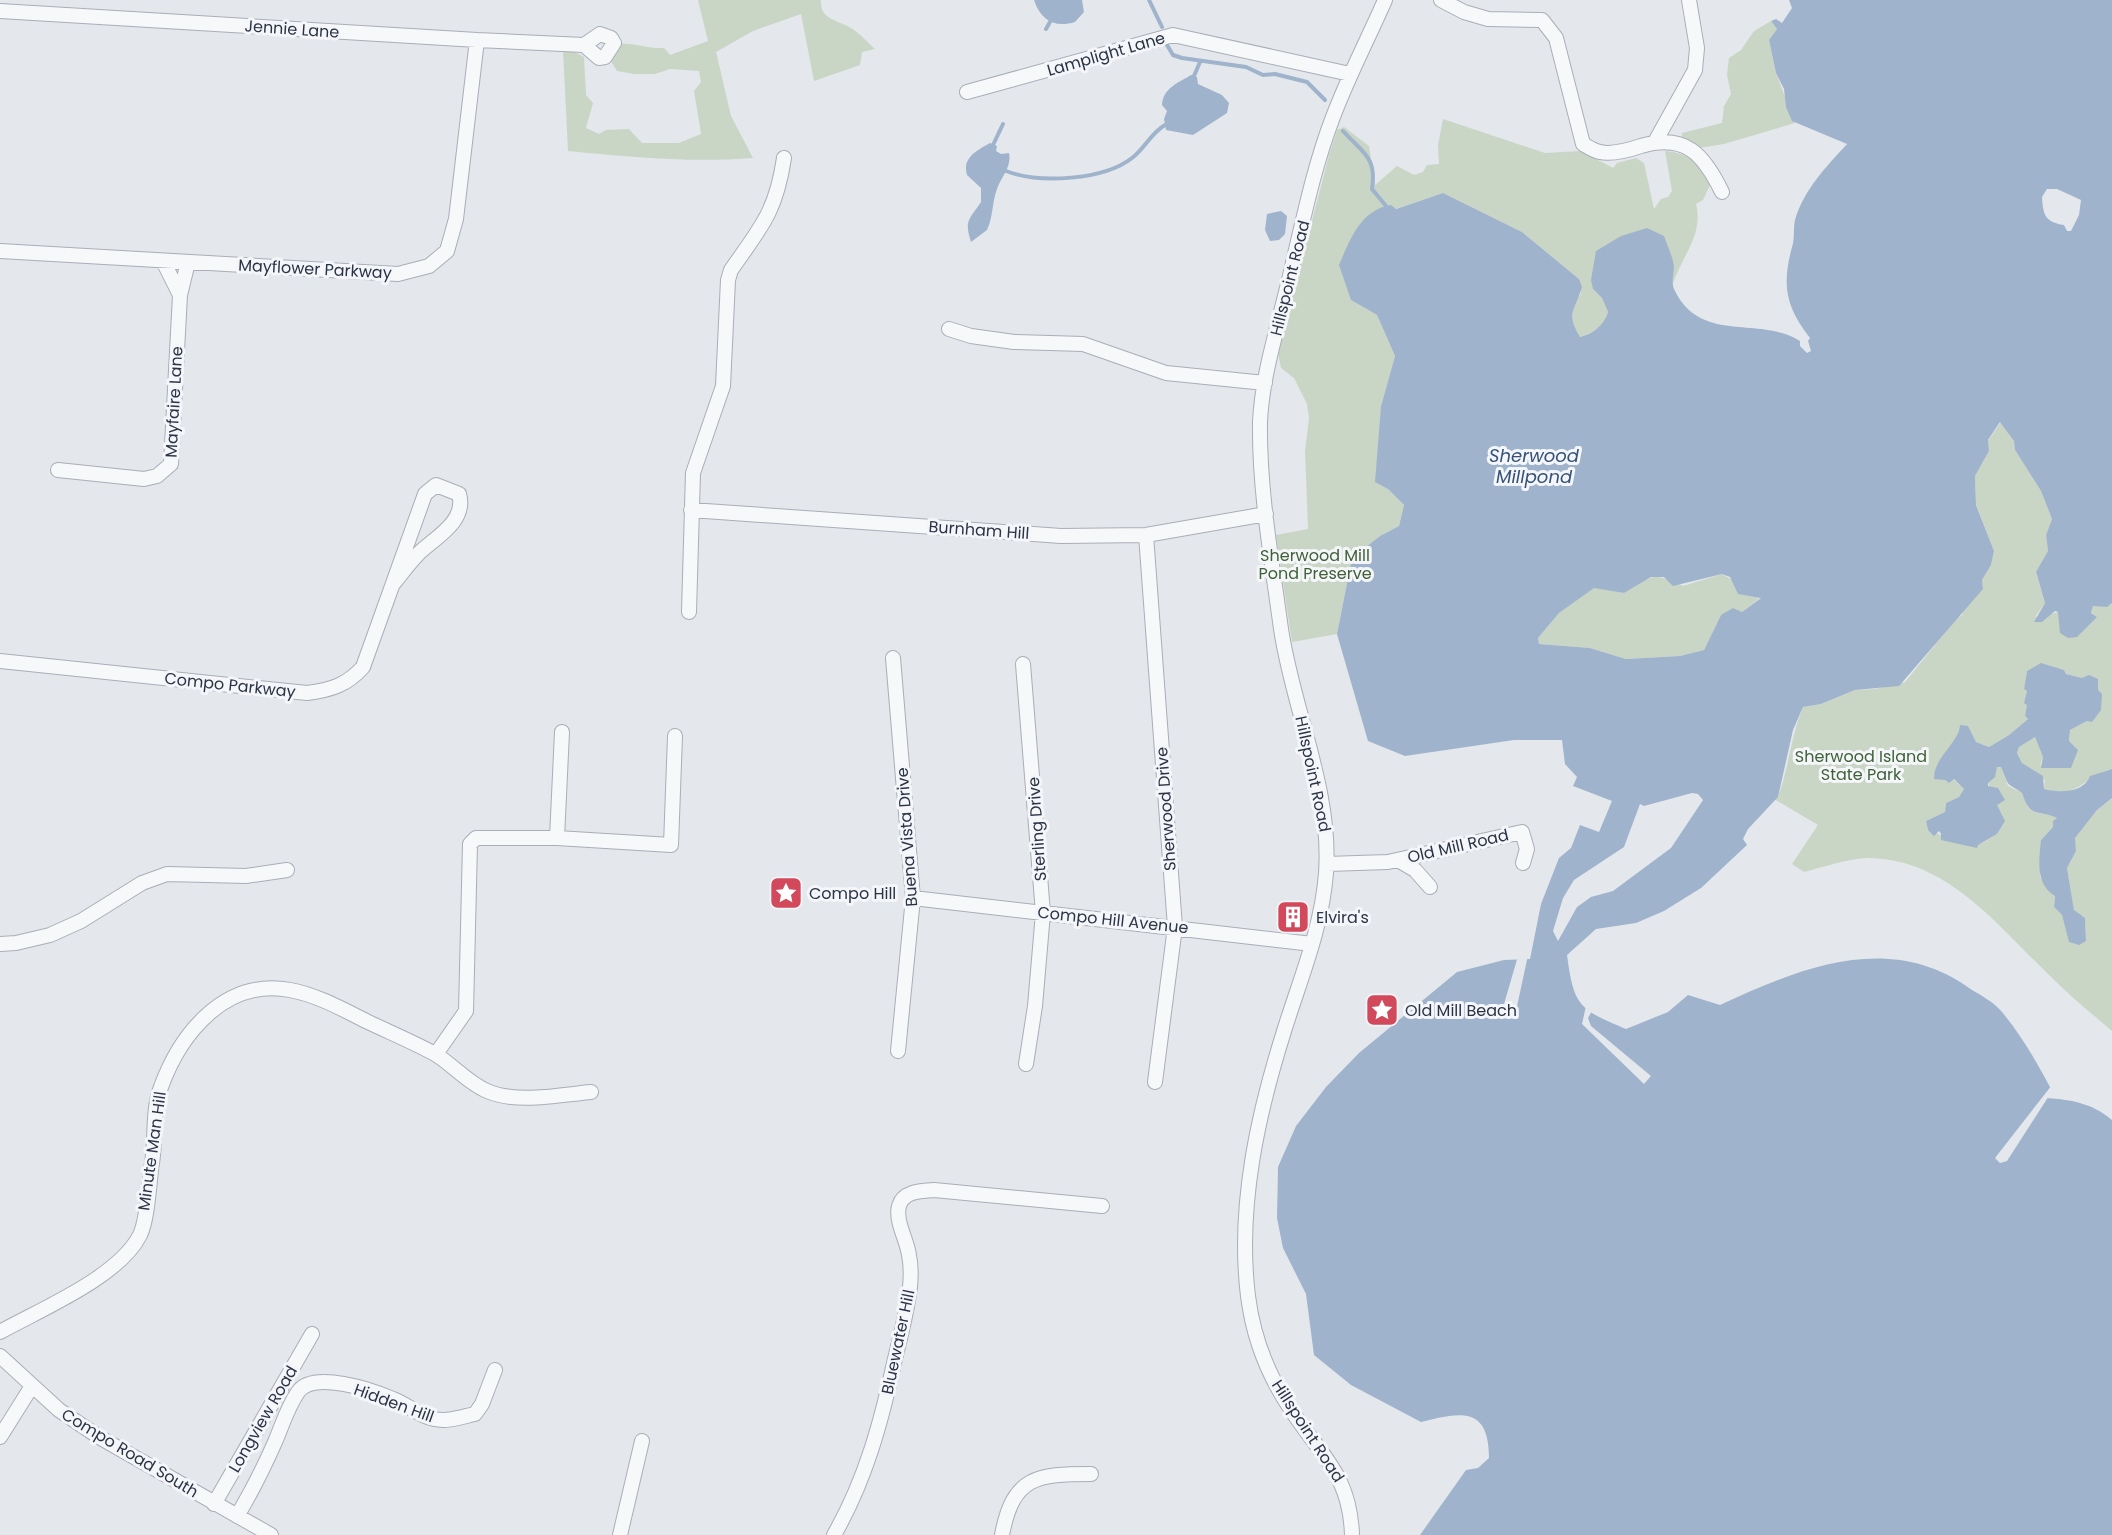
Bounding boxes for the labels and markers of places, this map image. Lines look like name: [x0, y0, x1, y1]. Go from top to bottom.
place icon: Compo Hill: [768, 875, 804, 911]
place label: Compo Hill: [809, 882, 896, 905]
building icon: Elvira's: [1275, 899, 1311, 935]
place label: Elvira's: [1316, 906, 1369, 929]
place icon: Old Mill Beach: [1364, 992, 1400, 1028]
place label: Old Mill Beach: [1405, 999, 1517, 1022]

